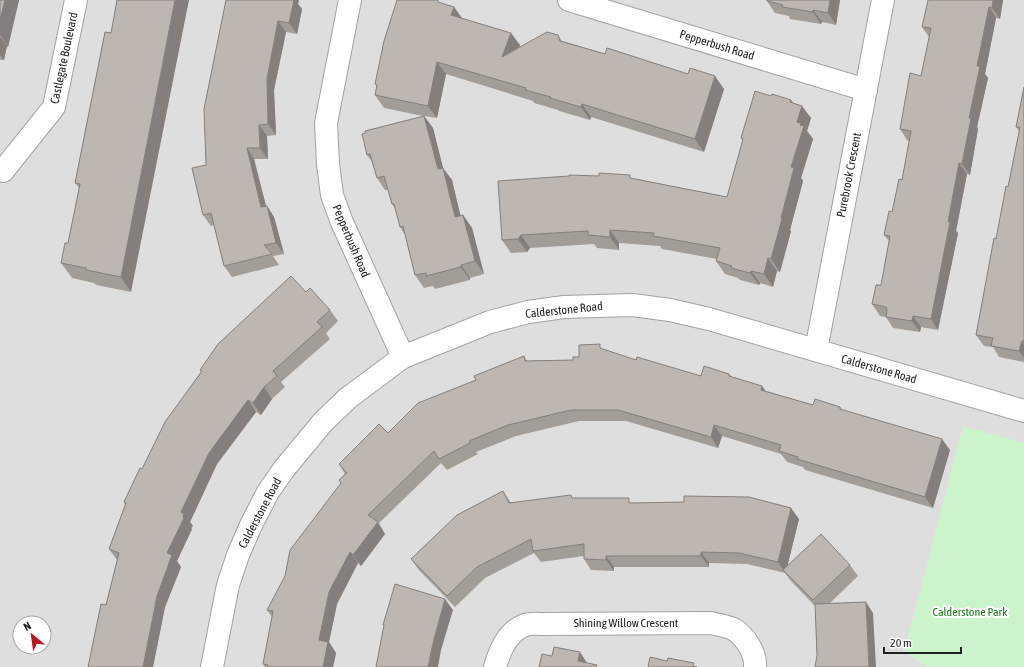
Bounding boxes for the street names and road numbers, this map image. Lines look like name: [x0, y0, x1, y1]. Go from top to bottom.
street label: Castlegate Boulevard: [47, 11, 81, 105]
street label: Pepperbush Road: [678, 27, 756, 63]
street label: Purebrook Crescent: [834, 131, 864, 218]
street label: Pepperbush Road: [329, 203, 373, 279]
street label: Calderstone Road: [525, 299, 603, 321]
street label: Calderstone Road: [840, 352, 918, 386]
street label: Calderstone Road: [236, 475, 284, 551]
street label: Shining Willow Crescent: [574, 616, 679, 630]

